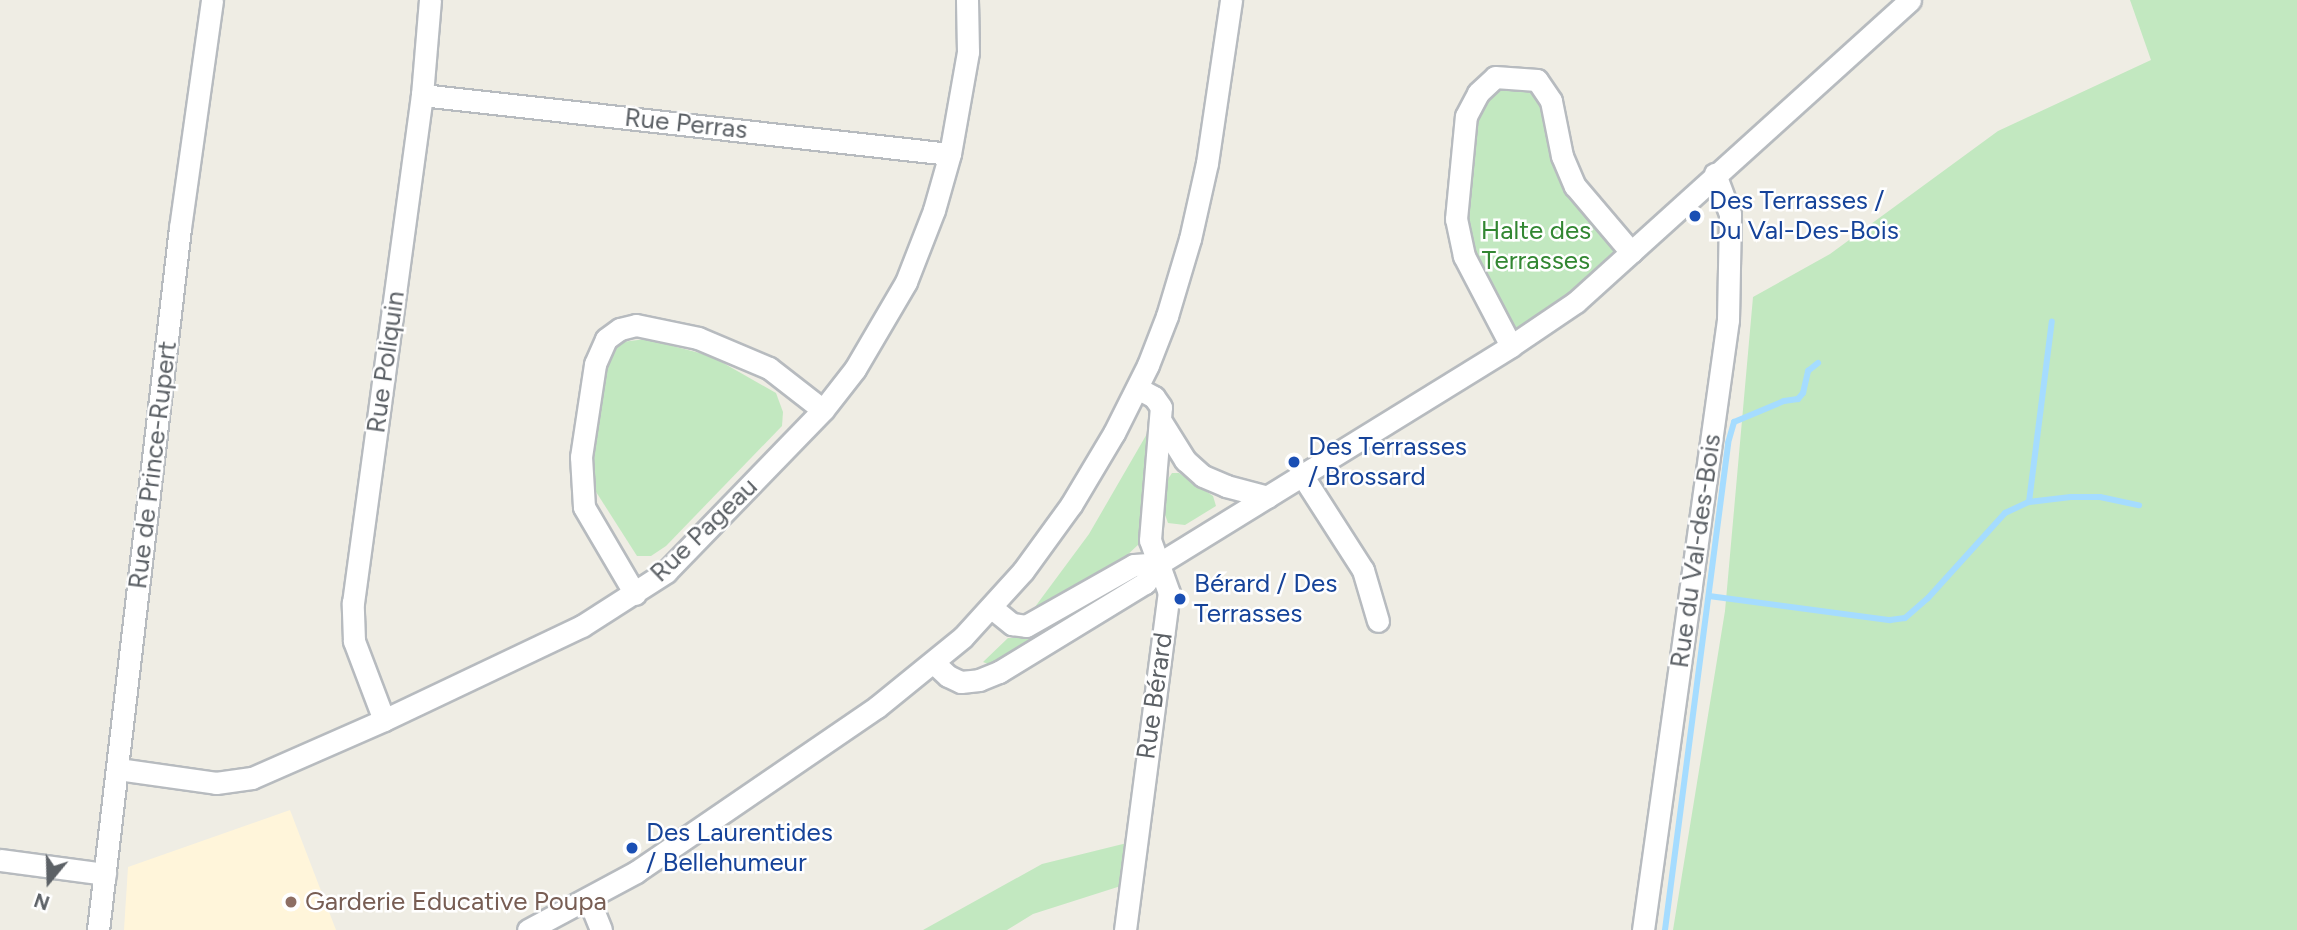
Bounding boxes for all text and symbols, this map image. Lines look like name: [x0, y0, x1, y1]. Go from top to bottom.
street label: Rue Perras: [623, 102, 749, 146]
place label: Des Terrasses / Du Val-Des-Bois: [1709, 185, 1899, 246]
marker: Des Terrasses / Du Val-Des-Bois: [1687, 208, 1703, 224]
park label: Halte des Terrasses: [1481, 215, 1591, 276]
street label: Rue Poliquin: [361, 289, 411, 435]
street label: Rue de Prince-Rupert: [122, 339, 184, 591]
place label: Des Terrasses / Brossard: [1308, 431, 1467, 492]
street label: Rue du Val-des-Bois: [1664, 432, 1728, 670]
marker: Des Terrasses / Brossard: [1286, 454, 1302, 470]
street label: Rue Pageau: [644, 471, 764, 589]
place label: Bérard / Des Terrasses: [1194, 568, 1337, 630]
marker: Bérard / Des Terrasses: [1172, 591, 1188, 607]
street label: Rue Bérard: [1131, 631, 1179, 761]
place label: Des Laurentides / Bellehumeur: [646, 817, 833, 878]
marker: Des Laurentides / Bellehumeur: [624, 840, 640, 856]
north arrow: [14, 846, 84, 916]
place label: Garderie Educative Poupa: [305, 886, 607, 918]
text: N: [31, 888, 53, 915]
marker: Garderie Educative Poupa: [283, 894, 299, 910]

